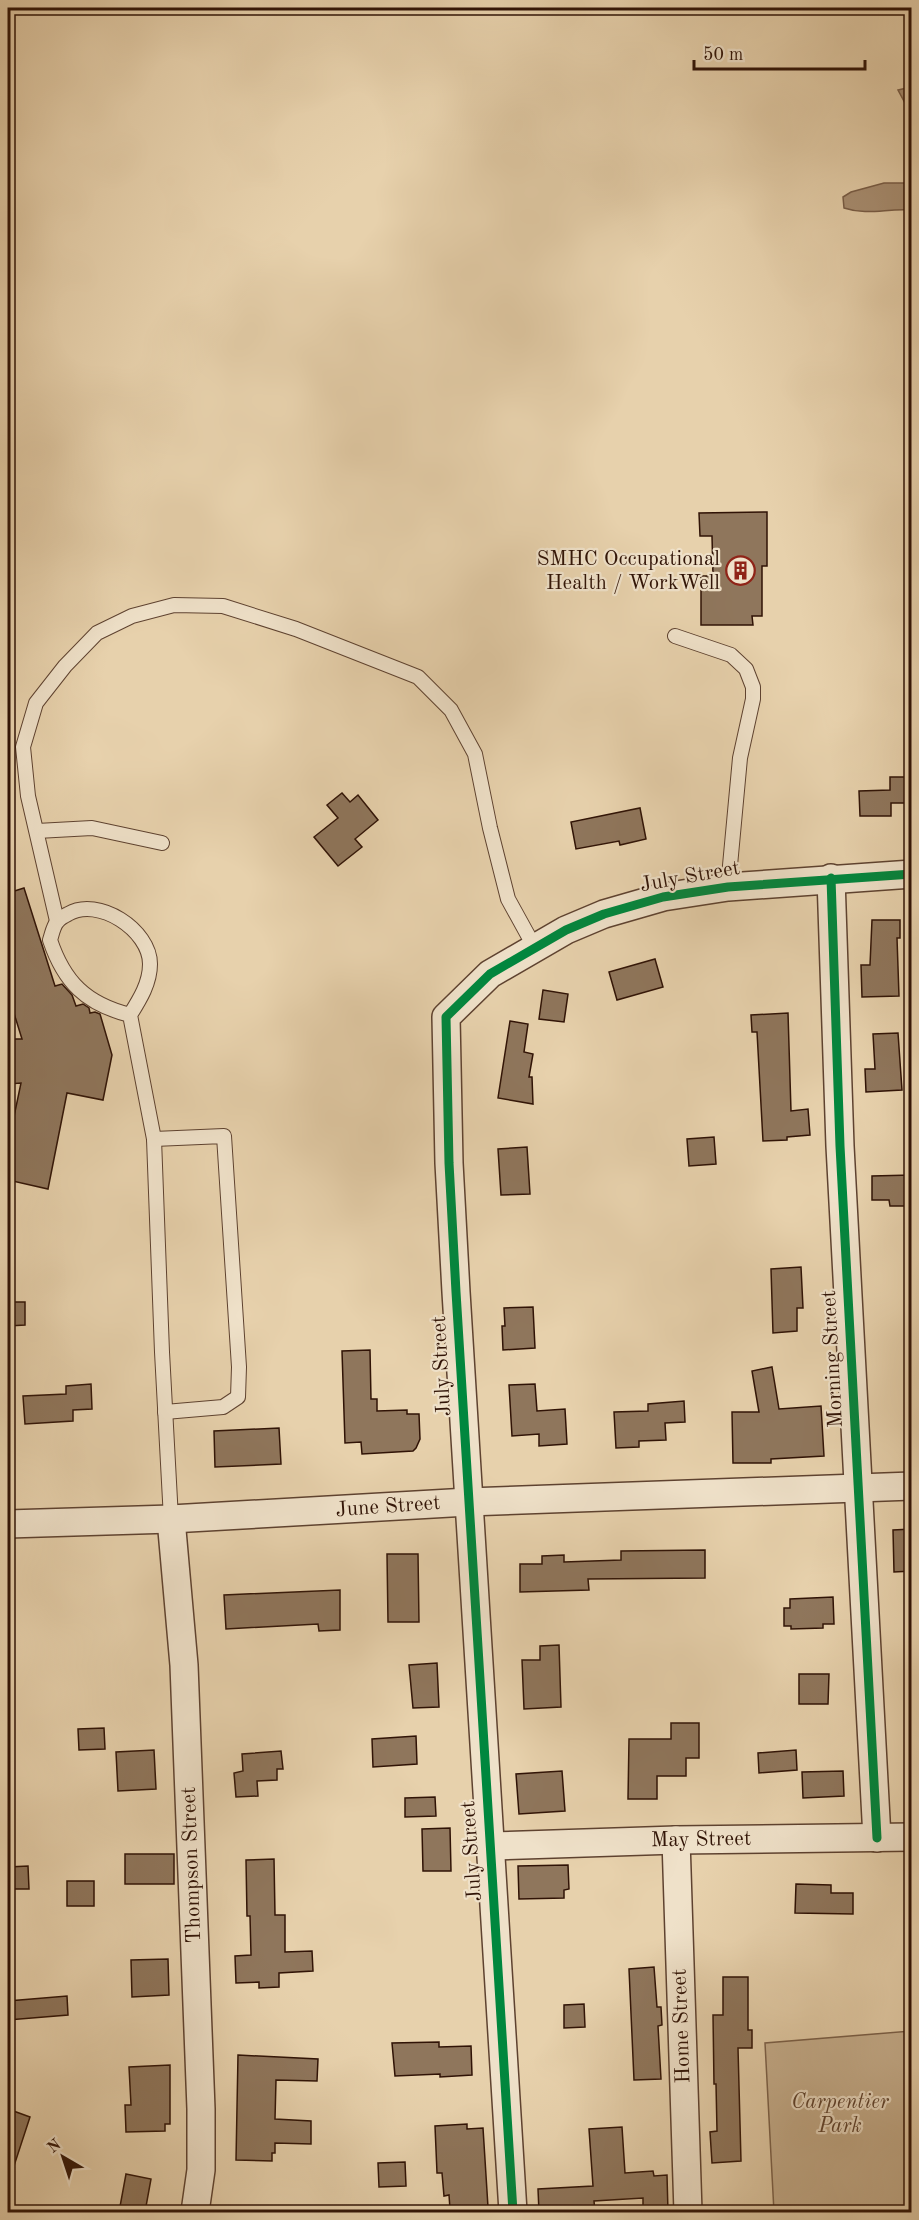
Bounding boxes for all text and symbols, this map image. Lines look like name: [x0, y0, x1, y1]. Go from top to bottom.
scale bar: [694, 33, 865, 71]
text: 50 m: [703, 46, 743, 64]
place label: SMHC Occupational Health / WorkWell: [537, 549, 720, 594]
building icon: SMHC Occupational Health / WorkWell: [725, 555, 757, 587]
street label: July Street: [638, 858, 742, 896]
street label: Morning Street: [819, 1290, 847, 1428]
street label: July Street: [429, 1315, 455, 1417]
street label: June Street: [335, 1493, 441, 1521]
street label: Thompson Street: [179, 1786, 205, 1944]
street label: July Street: [458, 1800, 486, 1902]
street label: May Street: [651, 1829, 751, 1851]
street label: Home Street: [670, 1968, 694, 2084]
park label: Carpentier Park: [791, 2092, 890, 2137]
north arrow: [33, 2127, 93, 2187]
text: N: [45, 2136, 65, 2157]

